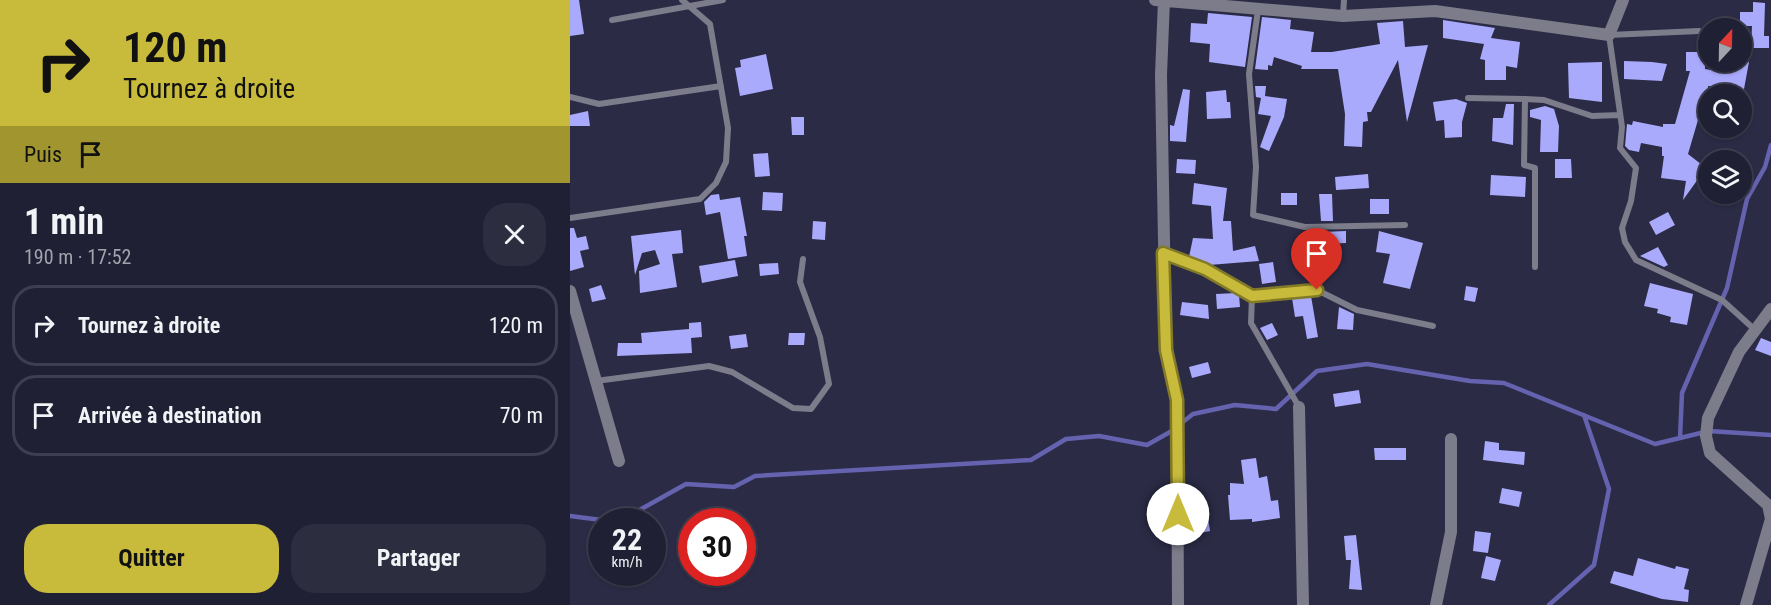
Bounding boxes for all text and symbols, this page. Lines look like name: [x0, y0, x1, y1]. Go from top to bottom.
north arrow: [1698, 18, 1752, 72]
map controls: [1698, 18, 1752, 204]
text: 120 m: [123, 23, 228, 72]
icon: right: [24, 24, 102, 102]
text: Tournez à droite: [123, 73, 295, 105]
button: search: [1698, 84, 1752, 138]
icon: arrive: [74, 138, 107, 171]
text: Puis: [24, 142, 62, 167]
button: layers: [1698, 150, 1752, 204]
text: 1 min: [24, 201, 104, 243]
button: close: [483, 203, 546, 266]
pin: [1291, 228, 1342, 290]
icon: arrive: [1300, 237, 1333, 270]
text: 190 m · 17:52: [24, 245, 131, 269]
icon: right: [27, 309, 60, 342]
text: Tournez à droite: [78, 313, 220, 338]
text: 120 m: [489, 313, 543, 338]
icon: arrive: [27, 399, 60, 432]
text: Arrivée à destination: [78, 403, 262, 428]
text: 70 m: [500, 403, 543, 428]
position arrow: [1146, 482, 1210, 546]
speed limit sign: 30: [678, 508, 756, 586]
text: 22: [612, 522, 642, 557]
button: Quitter: [24, 524, 279, 593]
button: Partager: [291, 524, 546, 593]
text: km/h: [612, 553, 642, 571]

